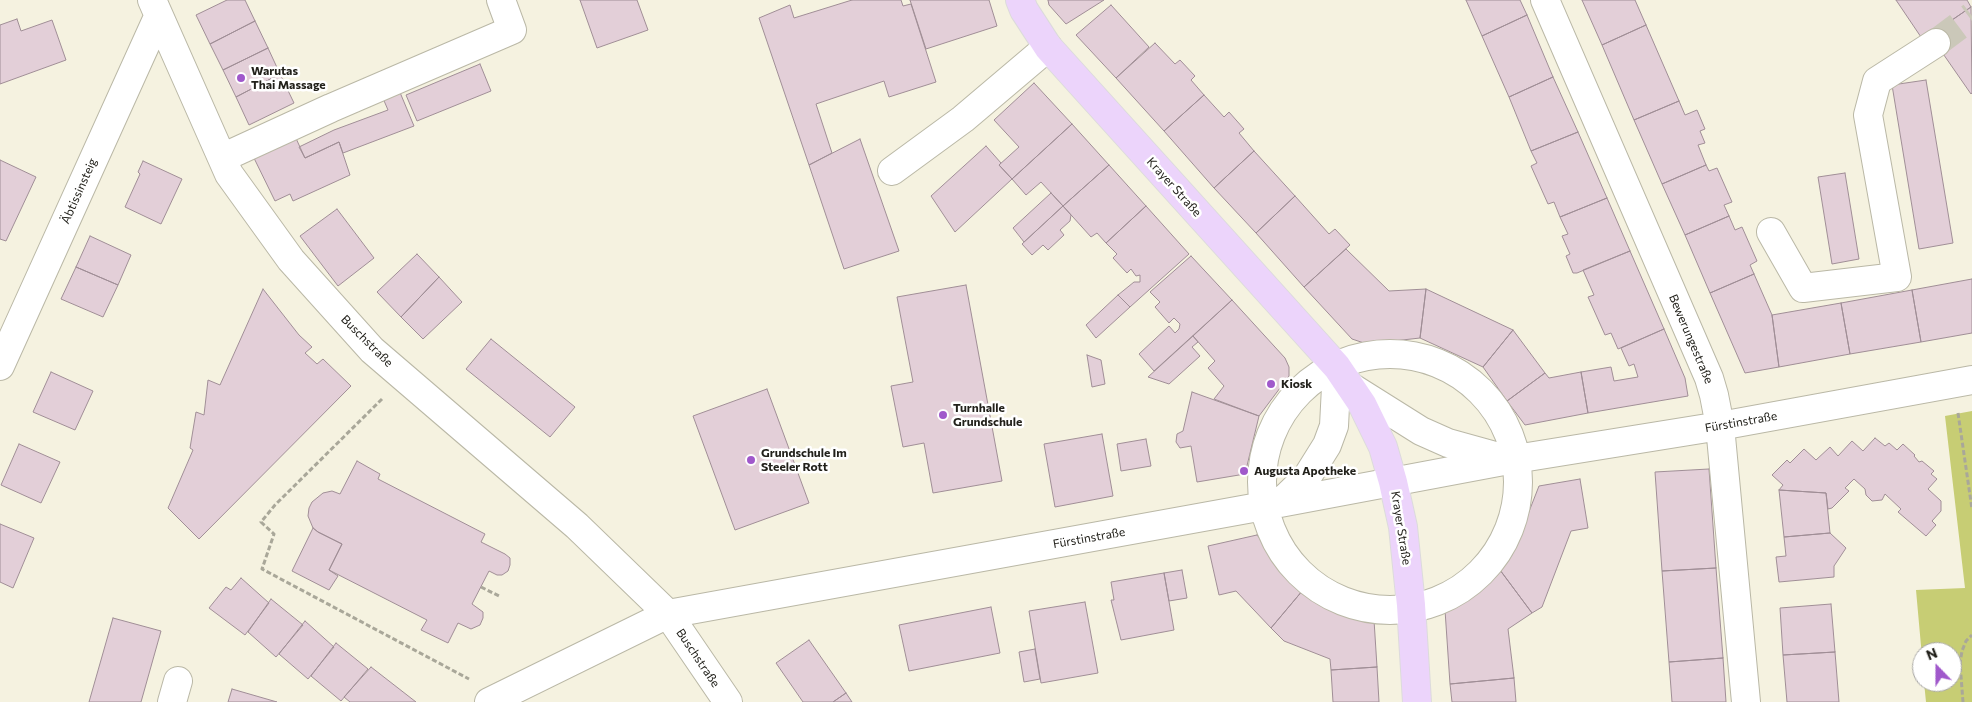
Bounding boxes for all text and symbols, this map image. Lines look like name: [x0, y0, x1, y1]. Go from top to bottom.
place label: Warutas Thai Massage: [251, 64, 326, 92]
marker: Warutas Thai Massage: [235, 72, 247, 84]
street label: Krayer Straße: [1144, 154, 1204, 220]
street label: Äbtissinsteig: [58, 156, 100, 226]
street label: Bewerungestraße: [1666, 292, 1716, 386]
street label: Buschstraße: [338, 312, 396, 370]
place label: Kiosk: [1281, 377, 1312, 391]
marker: Kiosk: [1265, 378, 1277, 390]
place label: Turnhalle Grundschule: [953, 401, 1022, 429]
marker: Turnhalle Grundschule: [937, 409, 949, 421]
street label: Fürstinstraße: [1704, 409, 1778, 435]
place label: Grundschule Im Steeler Rott: [761, 446, 847, 474]
marker: Grundschule Im Steeler Rott: [745, 454, 757, 466]
place label: Augusta Apotheke: [1254, 464, 1356, 478]
marker: Augusta Apotheke: [1238, 465, 1250, 477]
street label: Krayer Straße: [1388, 490, 1414, 566]
street label: Fürstinstraße: [1052, 525, 1126, 551]
street label: Buschstraße: [673, 626, 723, 690]
north arrow: [1912, 642, 1962, 692]
text: N: [1924, 644, 1940, 663]

